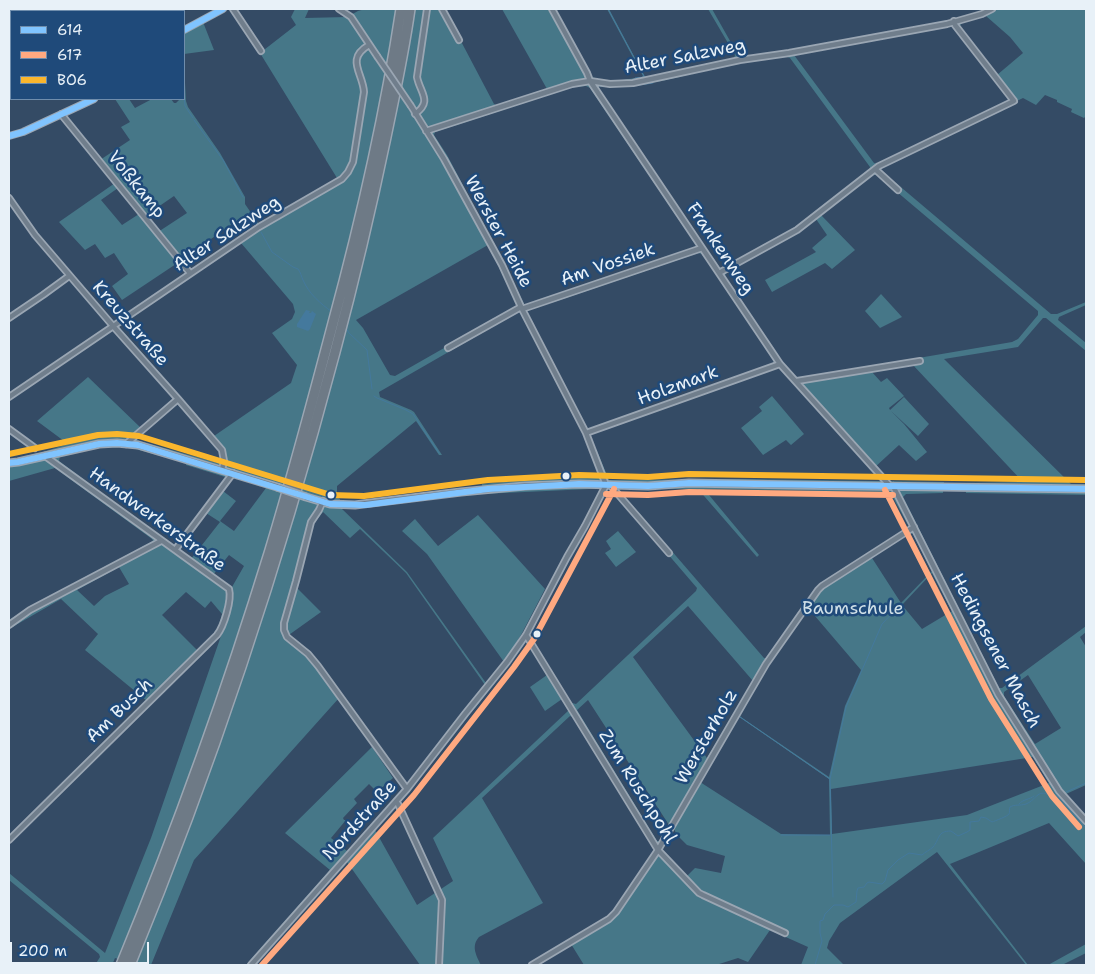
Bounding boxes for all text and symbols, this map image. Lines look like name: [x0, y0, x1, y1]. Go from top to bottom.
legend: [10, 10, 185, 100]
text: 614: [57, 20, 82, 40]
street label: Alter Salzweg: [622, 35, 748, 79]
text: 617: [57, 45, 82, 65]
text: BO6: [57, 70, 87, 90]
street label: Voßkamp: [102, 147, 170, 223]
street label: Werster Heide: [459, 172, 537, 292]
street label: Alter Salzweg: [169, 191, 285, 277]
street label: Frankenweg: [681, 199, 759, 299]
street label: Am Vossiek: [558, 239, 658, 291]
street label: Kreuzstraße: [87, 277, 173, 371]
street label: Holzmark: [635, 361, 721, 411]
street label: Handwerkerstraße: [85, 463, 229, 577]
unlabelled marker: [561, 471, 571, 481]
unlabelled marker: [326, 490, 336, 500]
street label: Hedingsener Masch: [945, 570, 1045, 732]
park label: Baumschule: [802, 598, 904, 620]
unlabelled marker: [532, 629, 542, 639]
street label: Am Busch: [82, 674, 158, 748]
street label: Wersterholz: [671, 686, 743, 788]
street label: Zum Ruschpohl: [593, 726, 681, 848]
street label: Nordstraße: [319, 777, 401, 865]
scale bar: [12, 932, 151, 964]
text: 200 m: [18, 941, 67, 961]

